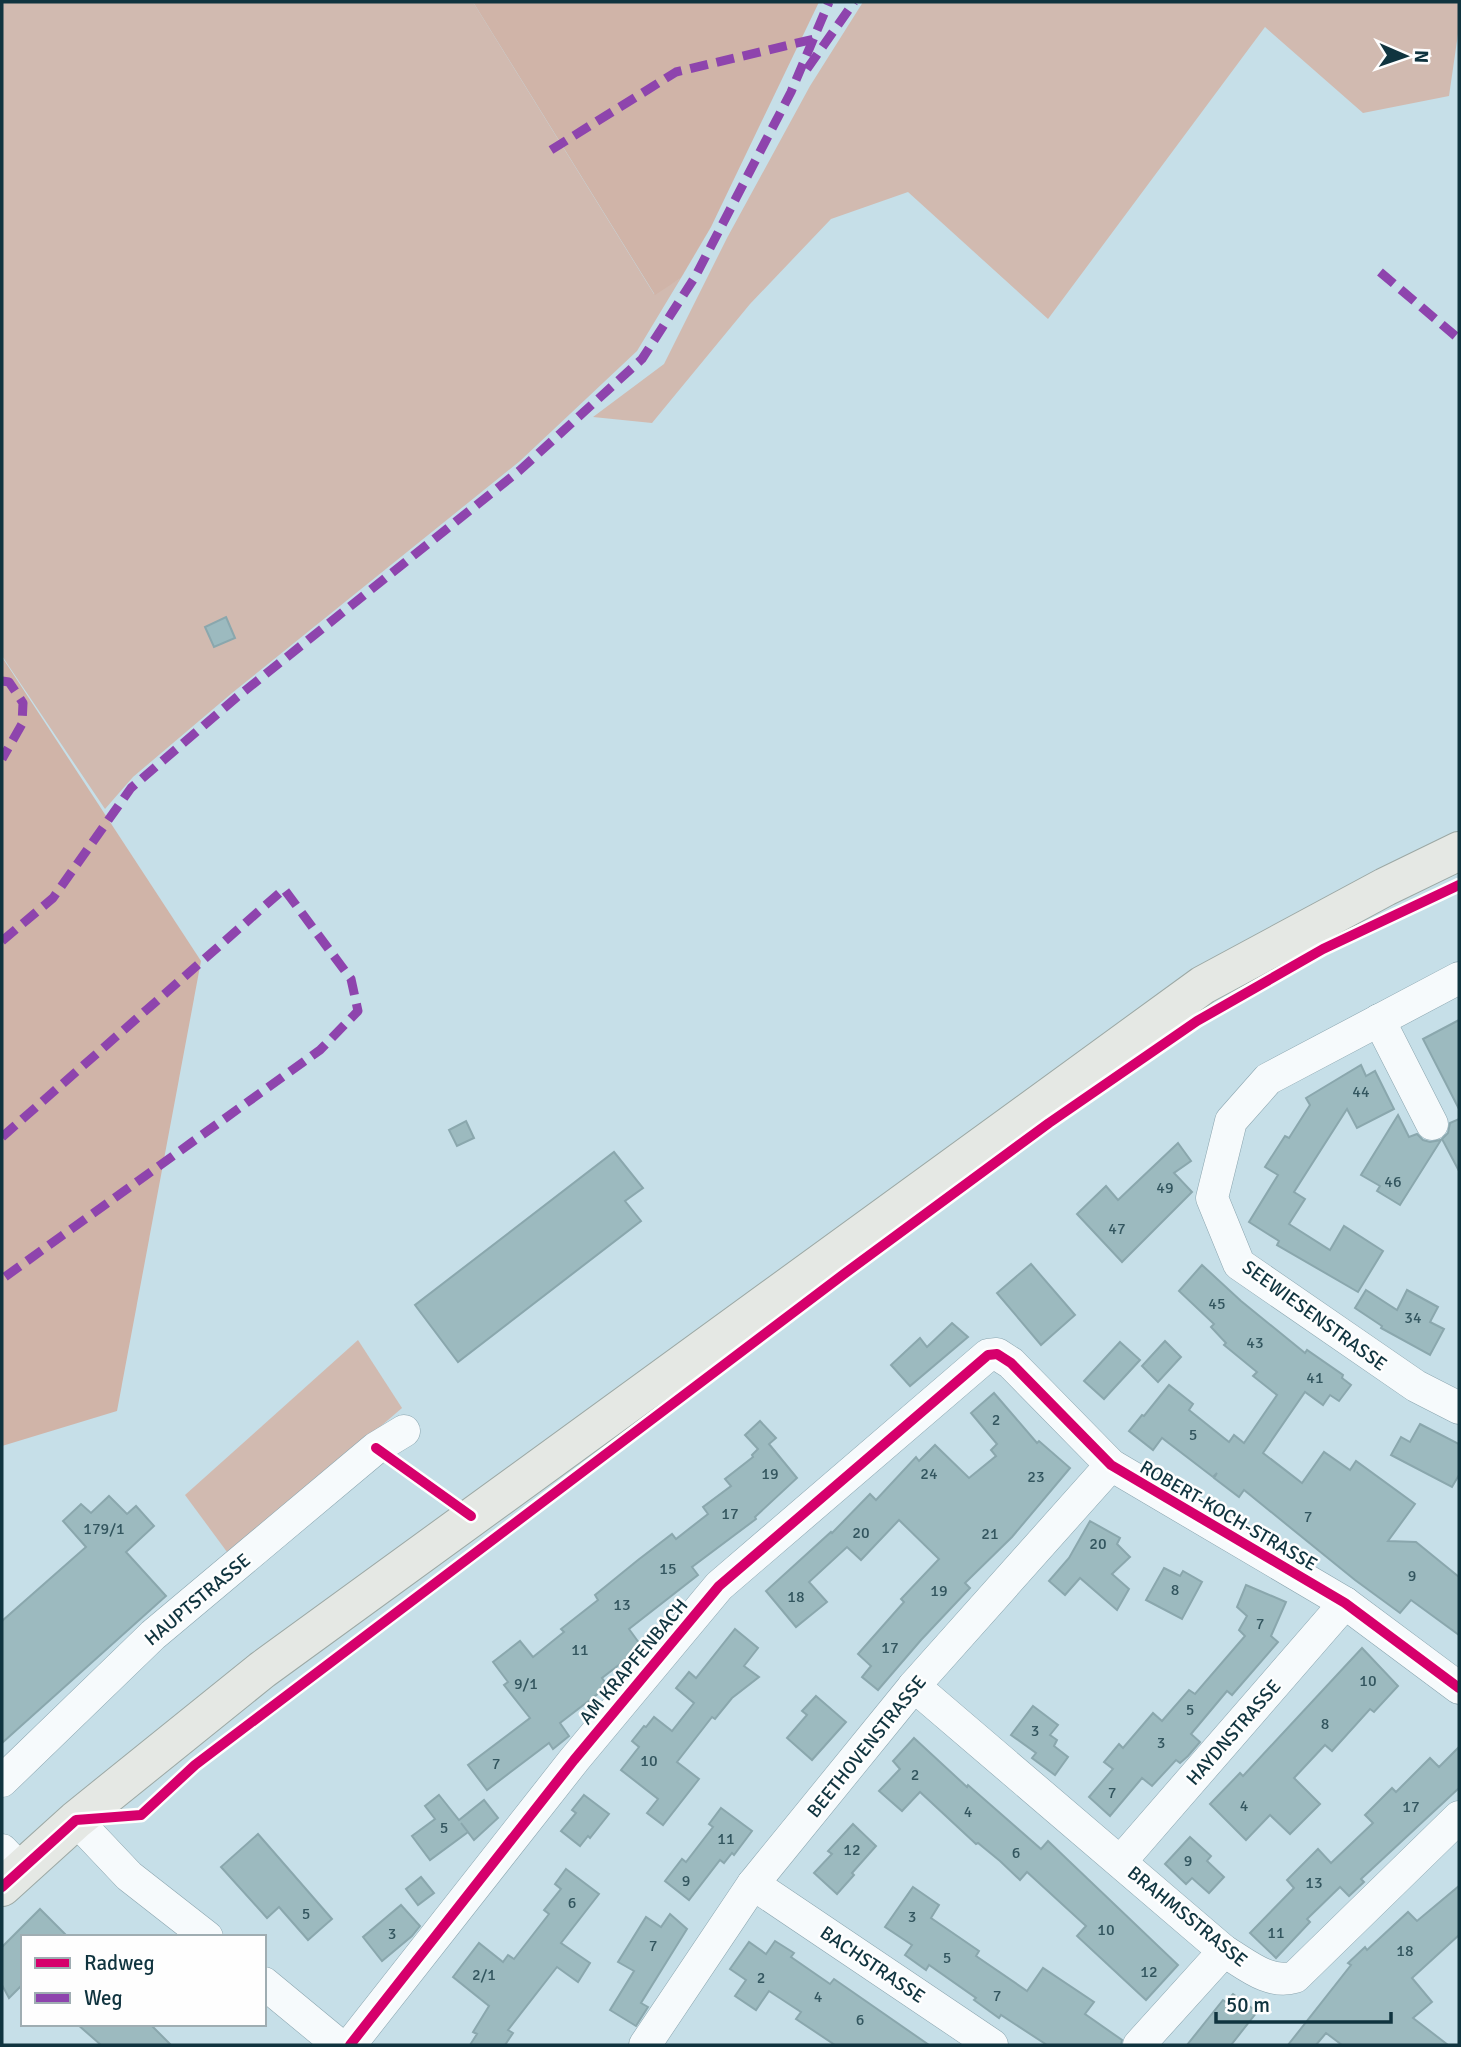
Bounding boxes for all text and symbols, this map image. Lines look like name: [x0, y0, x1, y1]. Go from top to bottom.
north arrow: [1370, 21, 1440, 91]
text: N: [1409, 50, 1433, 64]
house number: 44: [1352, 1082, 1370, 1102]
house number: 46: [1384, 1172, 1402, 1192]
house number: 49: [1156, 1178, 1174, 1198]
house number: 47: [1108, 1219, 1126, 1239]
street label: SEEWIESENSTRASSE: [1237, 1255, 1391, 1376]
house number: 45: [1208, 1294, 1226, 1314]
house number: 34: [1404, 1308, 1422, 1328]
house number: 43: [1246, 1333, 1264, 1353]
house number: 41: [1306, 1368, 1324, 1388]
house number: 2: [992, 1410, 1000, 1430]
house number: 5: [1189, 1425, 1197, 1445]
street label: ROBERT-KOCH-STRASSE: [1135, 1455, 1322, 1576]
house number: 19: [761, 1464, 779, 1484]
house number: 24: [920, 1464, 938, 1484]
house number: 23: [1027, 1467, 1045, 1487]
house number: 17: [721, 1504, 739, 1524]
house number: 7: [1304, 1507, 1312, 1527]
house number: 179/1: [83, 1519, 125, 1539]
house number: 20: [852, 1523, 870, 1543]
house number: 21: [981, 1524, 999, 1544]
house number: 20: [1089, 1534, 1107, 1554]
street label: HAUPTSTRASSE: [140, 1548, 256, 1651]
house number: 15: [659, 1559, 677, 1579]
house number: 9: [1408, 1566, 1416, 1586]
house number: 8: [1171, 1580, 1179, 1600]
house number: 19: [930, 1581, 948, 1601]
house number: 18: [787, 1587, 805, 1607]
street label: AM KRAPFENBACH: [574, 1594, 693, 1729]
house number: 13: [613, 1595, 631, 1615]
house number: 7: [1256, 1614, 1264, 1634]
house number: 17: [881, 1638, 899, 1658]
house number: 11: [571, 1640, 589, 1660]
street label: BEETHOVENSTRASSE: [802, 1671, 932, 1823]
house number: 10: [1359, 1671, 1377, 1691]
house number: 9/1: [514, 1674, 538, 1694]
street label: HAYDNSTRASSE: [1181, 1675, 1286, 1791]
house number: 5: [1186, 1700, 1194, 1720]
house number: 8: [1321, 1714, 1329, 1734]
house number: 3: [1031, 1721, 1039, 1741]
house number: 3: [1157, 1733, 1165, 1753]
house number: 10: [640, 1751, 658, 1771]
house number: 7: [492, 1754, 500, 1774]
house number: 2: [911, 1765, 919, 1785]
house number: 7: [1108, 1783, 1116, 1803]
house number: 4: [1240, 1796, 1249, 1816]
house number: 17: [1402, 1797, 1420, 1817]
house number: 4: [964, 1802, 973, 1822]
house number: 5: [440, 1818, 448, 1838]
house number: 11: [717, 1829, 735, 1849]
house number: 12: [843, 1840, 861, 1860]
house number: 6: [1012, 1843, 1020, 1863]
house number: 9: [1184, 1851, 1192, 1871]
street label: BRAHMSSTRASSE: [1122, 1861, 1252, 1973]
house number: 9: [682, 1871, 690, 1891]
house number: 13: [1305, 1873, 1323, 1893]
house number: 6: [568, 1893, 576, 1913]
house number: 5: [302, 1904, 310, 1924]
house number: 3: [908, 1907, 916, 1927]
house number: 10: [1097, 1920, 1115, 1940]
street label: BACHSTRASSE: [815, 1921, 929, 2009]
house number: 11: [1267, 1923, 1285, 1943]
house number: 3: [388, 1924, 396, 1944]
legend: [21, 1935, 266, 2026]
house number: 7: [649, 1936, 657, 1956]
house number: 18: [1396, 1941, 1414, 1961]
house number: 5: [943, 1948, 951, 1968]
text: Radweg: [84, 1950, 155, 1976]
house number: 12: [1140, 1962, 1158, 1982]
house number: 2/1: [472, 1965, 496, 1985]
house number: 2: [757, 1968, 765, 1988]
scale bar: [1216, 1980, 1391, 2024]
text: Weg: [84, 1985, 123, 2011]
house number: 7: [993, 1986, 1001, 2006]
house number: 4: [814, 1987, 823, 2007]
text: 50 m: [1226, 1992, 1270, 2018]
house number: 6: [856, 2010, 864, 2030]

